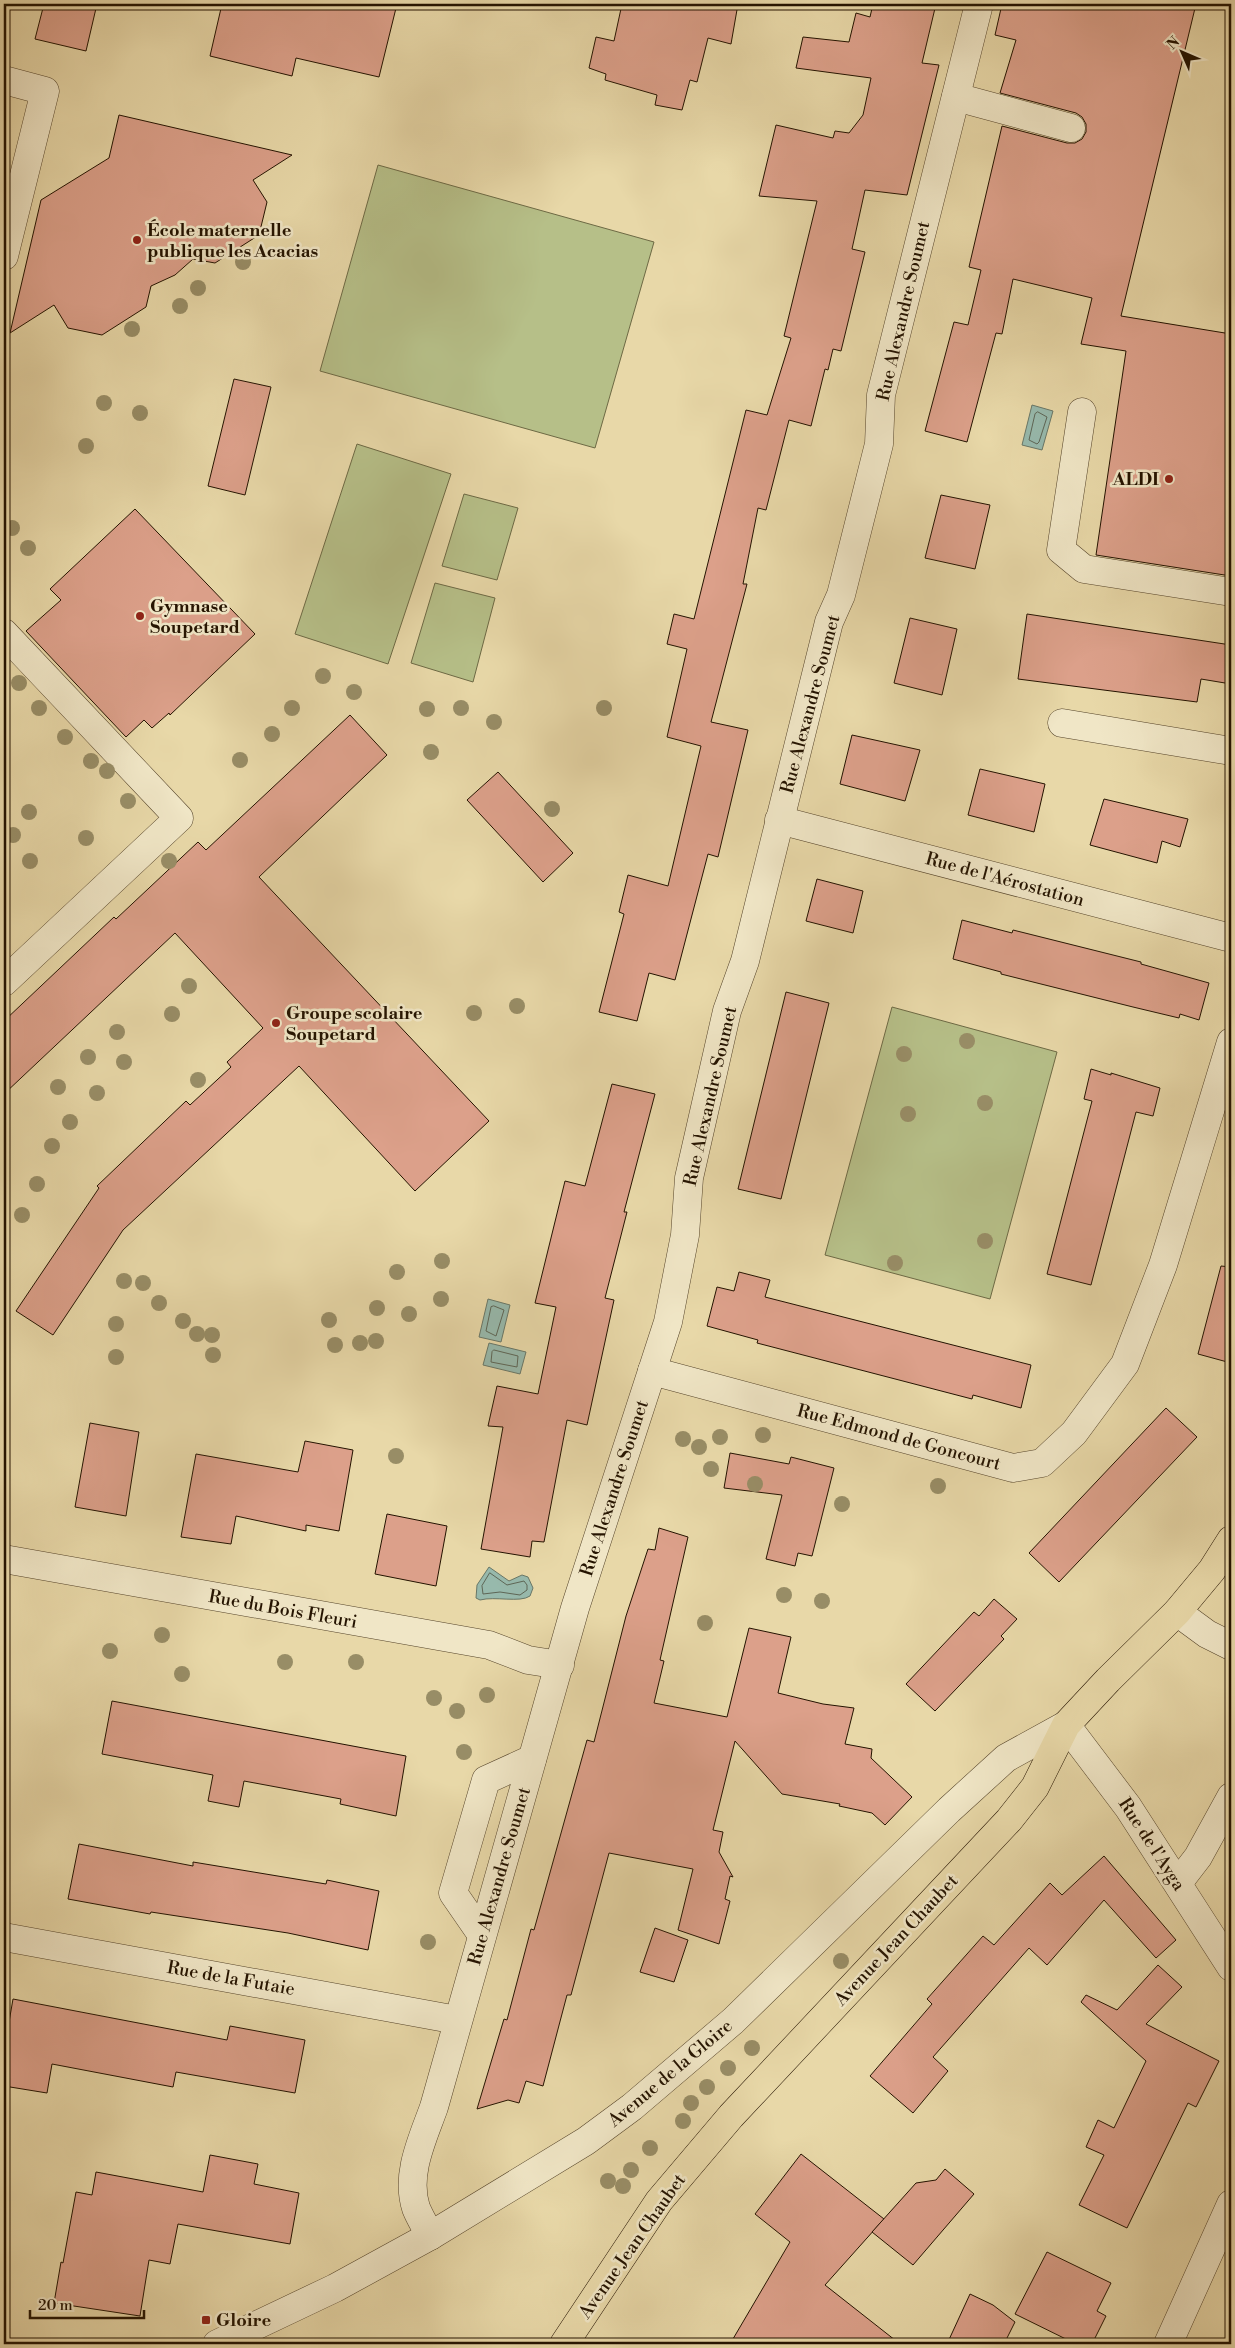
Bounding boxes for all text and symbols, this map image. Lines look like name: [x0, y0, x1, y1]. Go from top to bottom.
north arrow: [1158, 28, 1208, 78]
text: N: [1163, 33, 1184, 54]
street label: Rue Alexandre Soumet: [872, 218, 936, 403]
place label: École maternelle publique les Acacias: [147, 219, 319, 263]
marker: École maternelle publique les Acacias: [131, 234, 143, 246]
place label: ALDI: [1112, 468, 1159, 491]
marker: ALDI: [1163, 473, 1175, 485]
place label: Gymnase Soupetard: [150, 595, 240, 639]
marker: Gymnase Soupetard: [134, 610, 146, 622]
street label: Rue Alexandre Soumet: [776, 612, 846, 796]
street label: Rue de l'Aérostation: [923, 847, 1087, 912]
place label: Groupe scolaire Soupetard: [286, 1002, 423, 1046]
street label: Rue Alexandre Soumet: [679, 1003, 743, 1188]
marker: Groupe scolaire Soupetard: [270, 1017, 282, 1029]
street label: Rue Alexandre Soumet: [575, 1396, 654, 1579]
street label: Rue Edmond de Goncourt: [794, 1399, 1004, 1476]
street label: Rue du Bois Fleuri: [207, 1585, 359, 1634]
street label: Rue Alexandre Soumet: [463, 1784, 536, 1968]
street label: Rue de l'Ayga: [1113, 1794, 1191, 1896]
street label: Avenue Jean Chaubet: [829, 1869, 964, 2012]
street label: Rue de la Futaie: [165, 1956, 297, 2001]
street label: Avenue de la Gloire: [603, 2015, 737, 2133]
street label: Avenue Jean Chaubet: [573, 2169, 691, 2324]
scale bar: [30, 2288, 144, 2320]
text: 20 m: [38, 2296, 73, 2315]
place label: Gloire: [216, 2309, 271, 2332]
marker: Gloire: [200, 2314, 212, 2326]

